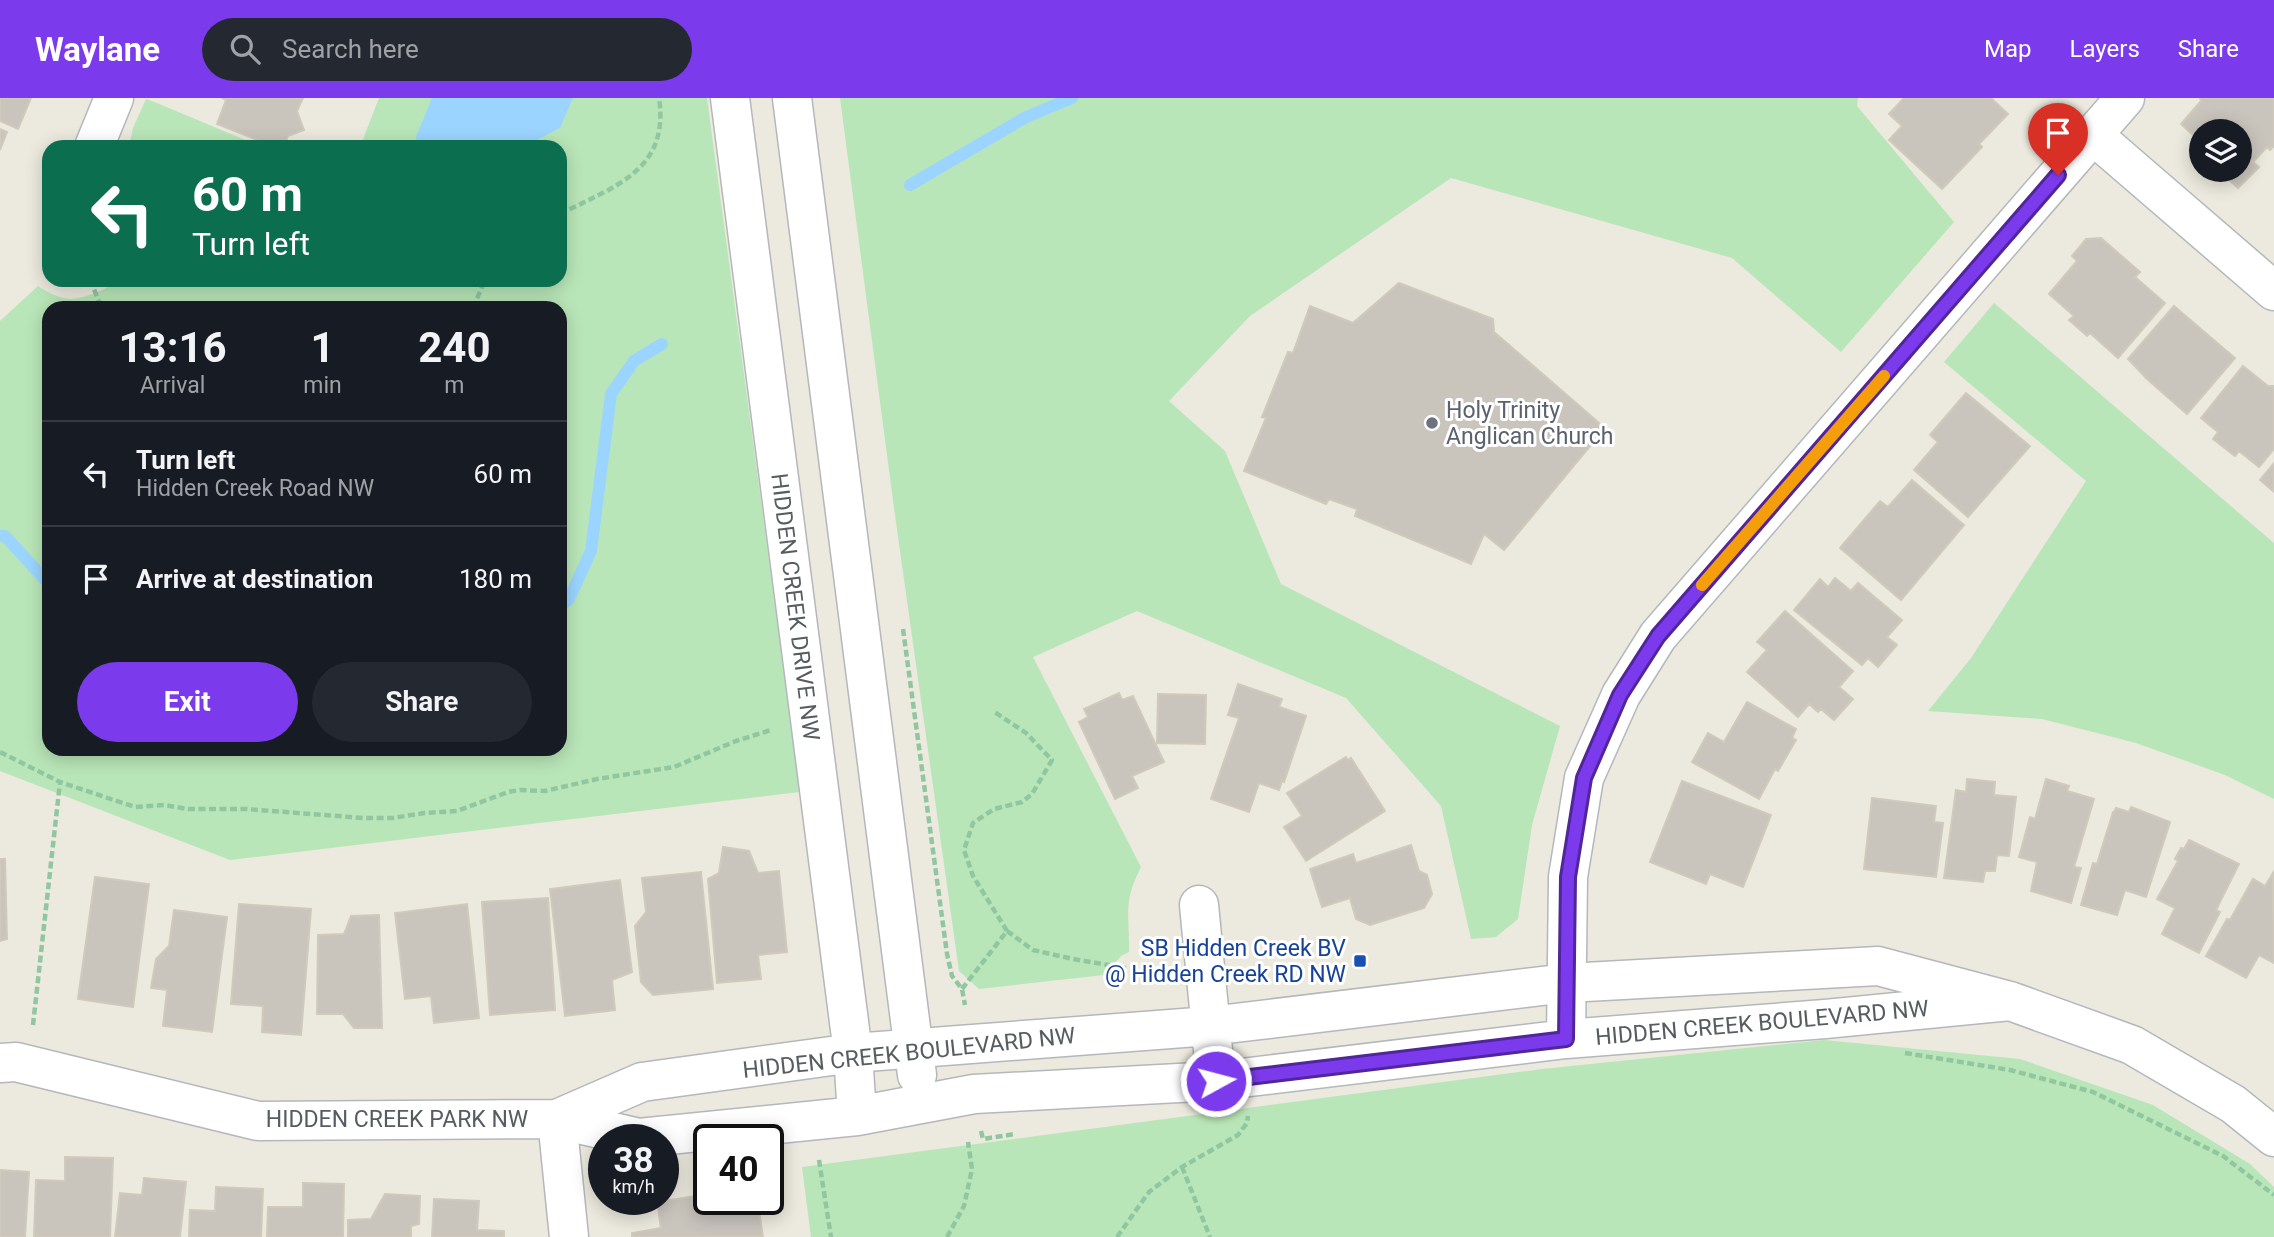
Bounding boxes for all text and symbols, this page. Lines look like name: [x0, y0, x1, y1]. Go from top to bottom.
search box: [202, 18, 692, 81]
text: Waylane: [35, 30, 160, 69]
icon: search: [226, 30, 264, 68]
text: Search here: [282, 34, 419, 64]
text: Map: [1984, 35, 2032, 63]
text: Layers: [2070, 35, 2140, 63]
text: Share: [2178, 35, 2239, 63]
pin: [2028, 103, 2088, 175]
icon: arrive: [2039, 114, 2077, 152]
map controls: [2189, 119, 2252, 182]
button: layers: [2189, 119, 2252, 182]
text: 60 m: [192, 166, 303, 223]
icon: left: [77, 168, 168, 259]
text: Turn left: [192, 225, 310, 263]
text: 13:16: [119, 323, 227, 372]
text: 1: [310, 323, 335, 372]
text: 240: [418, 323, 491, 372]
text: Arrival: [140, 372, 205, 399]
text: min: [303, 372, 342, 399]
text: m: [444, 372, 464, 399]
place label: Holy Trinity Anglican Church: [1446, 397, 1613, 450]
marker: Holy Trinity Anglican Church: [1424, 415, 1440, 431]
text: Turn left: [136, 445, 235, 475]
icon: left: [77, 455, 115, 493]
text: 60 m: [474, 459, 532, 489]
street label: HIDDEN CREEK DRIVE NW: [765, 472, 825, 742]
text: Hidden Creek Road NW: [136, 475, 374, 502]
icon: arrive: [77, 560, 115, 598]
text: Arrive at destination: [136, 564, 373, 594]
text: 180 m: [459, 564, 532, 594]
button: Exit: [77, 662, 298, 742]
button: Share: [312, 662, 532, 742]
place label: SB Hidden Creek BV @ Hidden Creek RD NW: [1105, 935, 1346, 988]
marker: SB Hidden Creek BV @ Hidden Creek RD NW: [1352, 953, 1368, 969]
street label: HIDDEN CREEK BOULEVARD NW: [1594, 995, 1930, 1051]
street label: HIDDEN CREEK BOULEVARD NW: [741, 1022, 1077, 1084]
position arrow: [1179, 1044, 1253, 1118]
street label: HIDDEN CREEK PARK NW: [266, 1106, 528, 1133]
speed limit sign: 40: [693, 1124, 784, 1215]
text: 38: [613, 1140, 654, 1181]
text: km/h: [612, 1176, 655, 1197]

